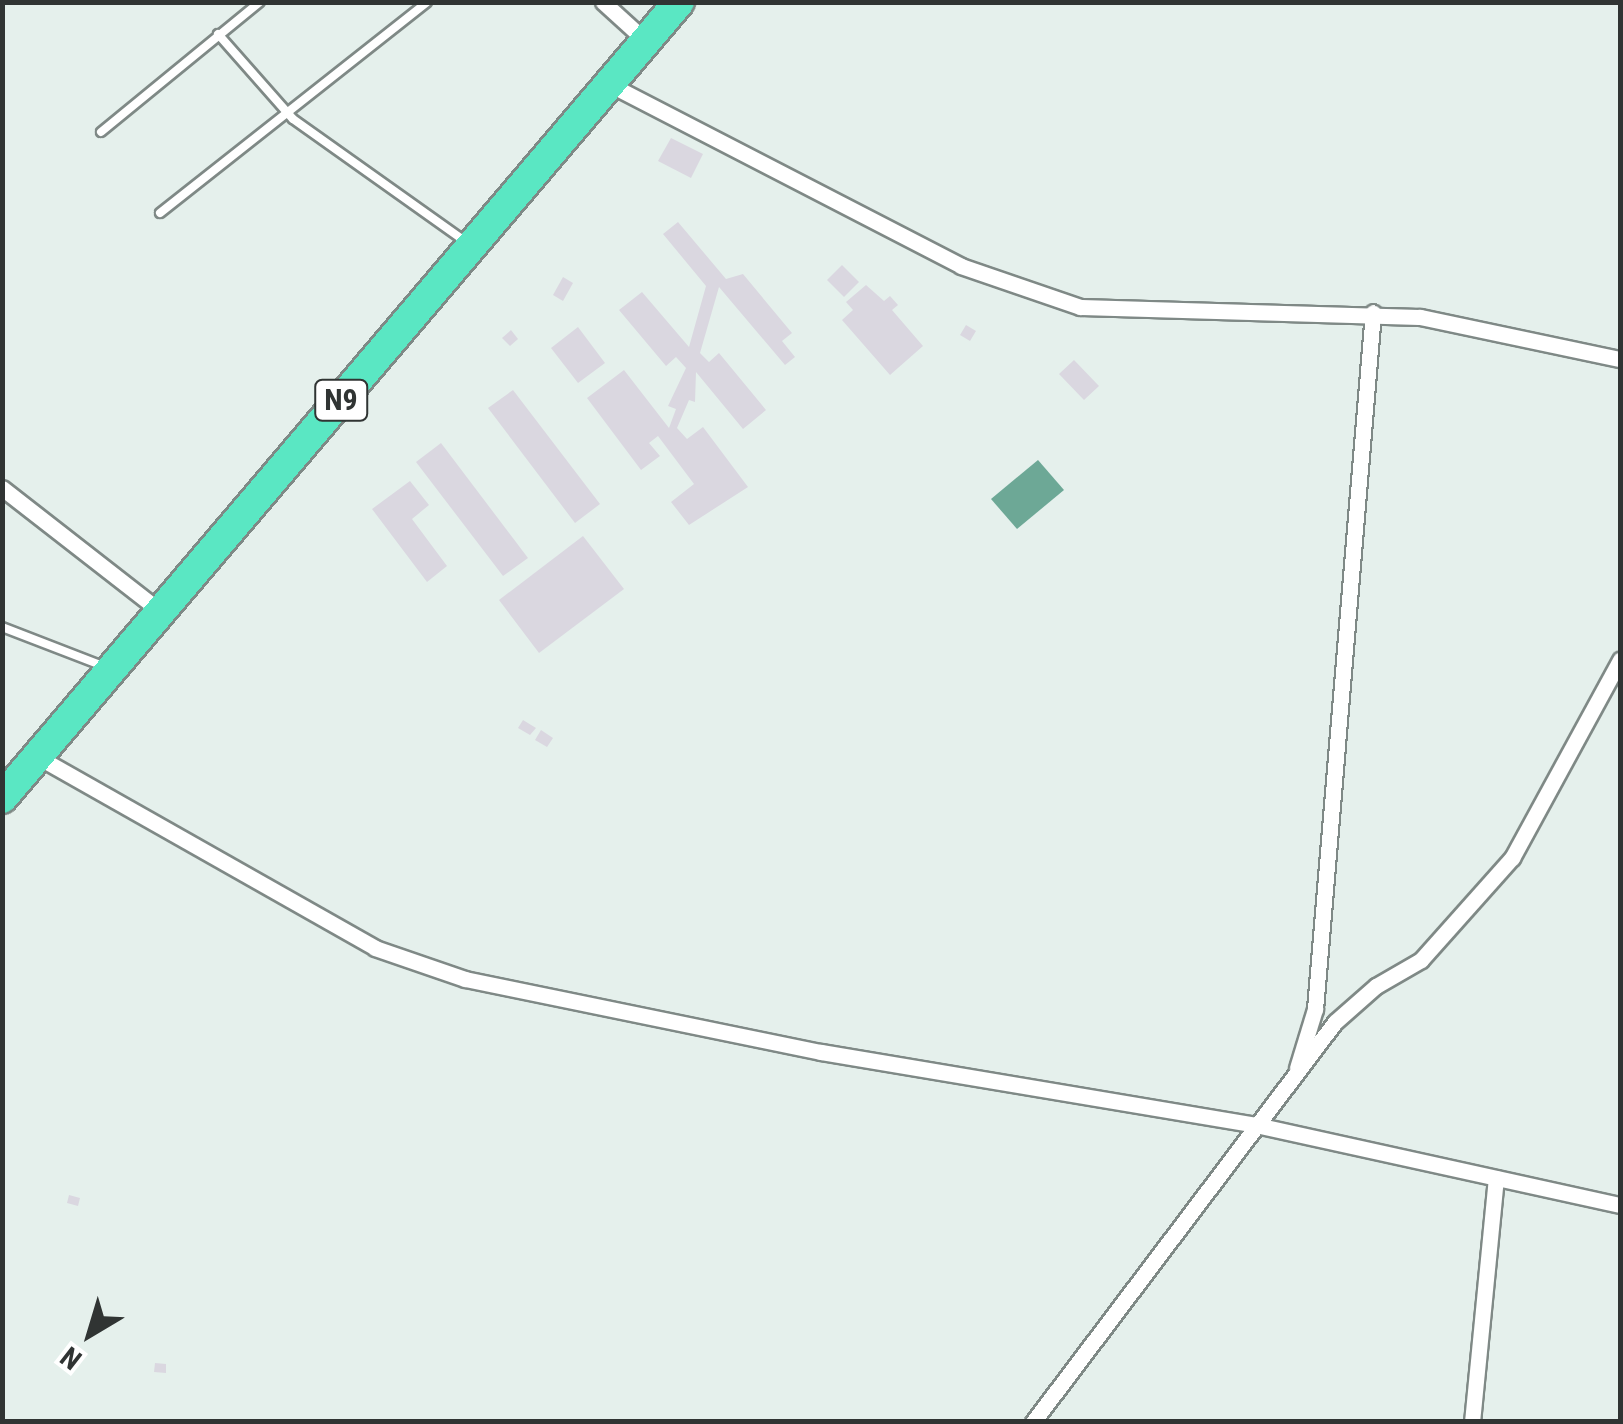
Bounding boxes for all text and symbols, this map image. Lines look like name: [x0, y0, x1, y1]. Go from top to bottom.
road number: N9: [314, 375, 368, 425]
north arrow: [40, 1284, 140, 1384]
text: N: [54, 1340, 88, 1376]

